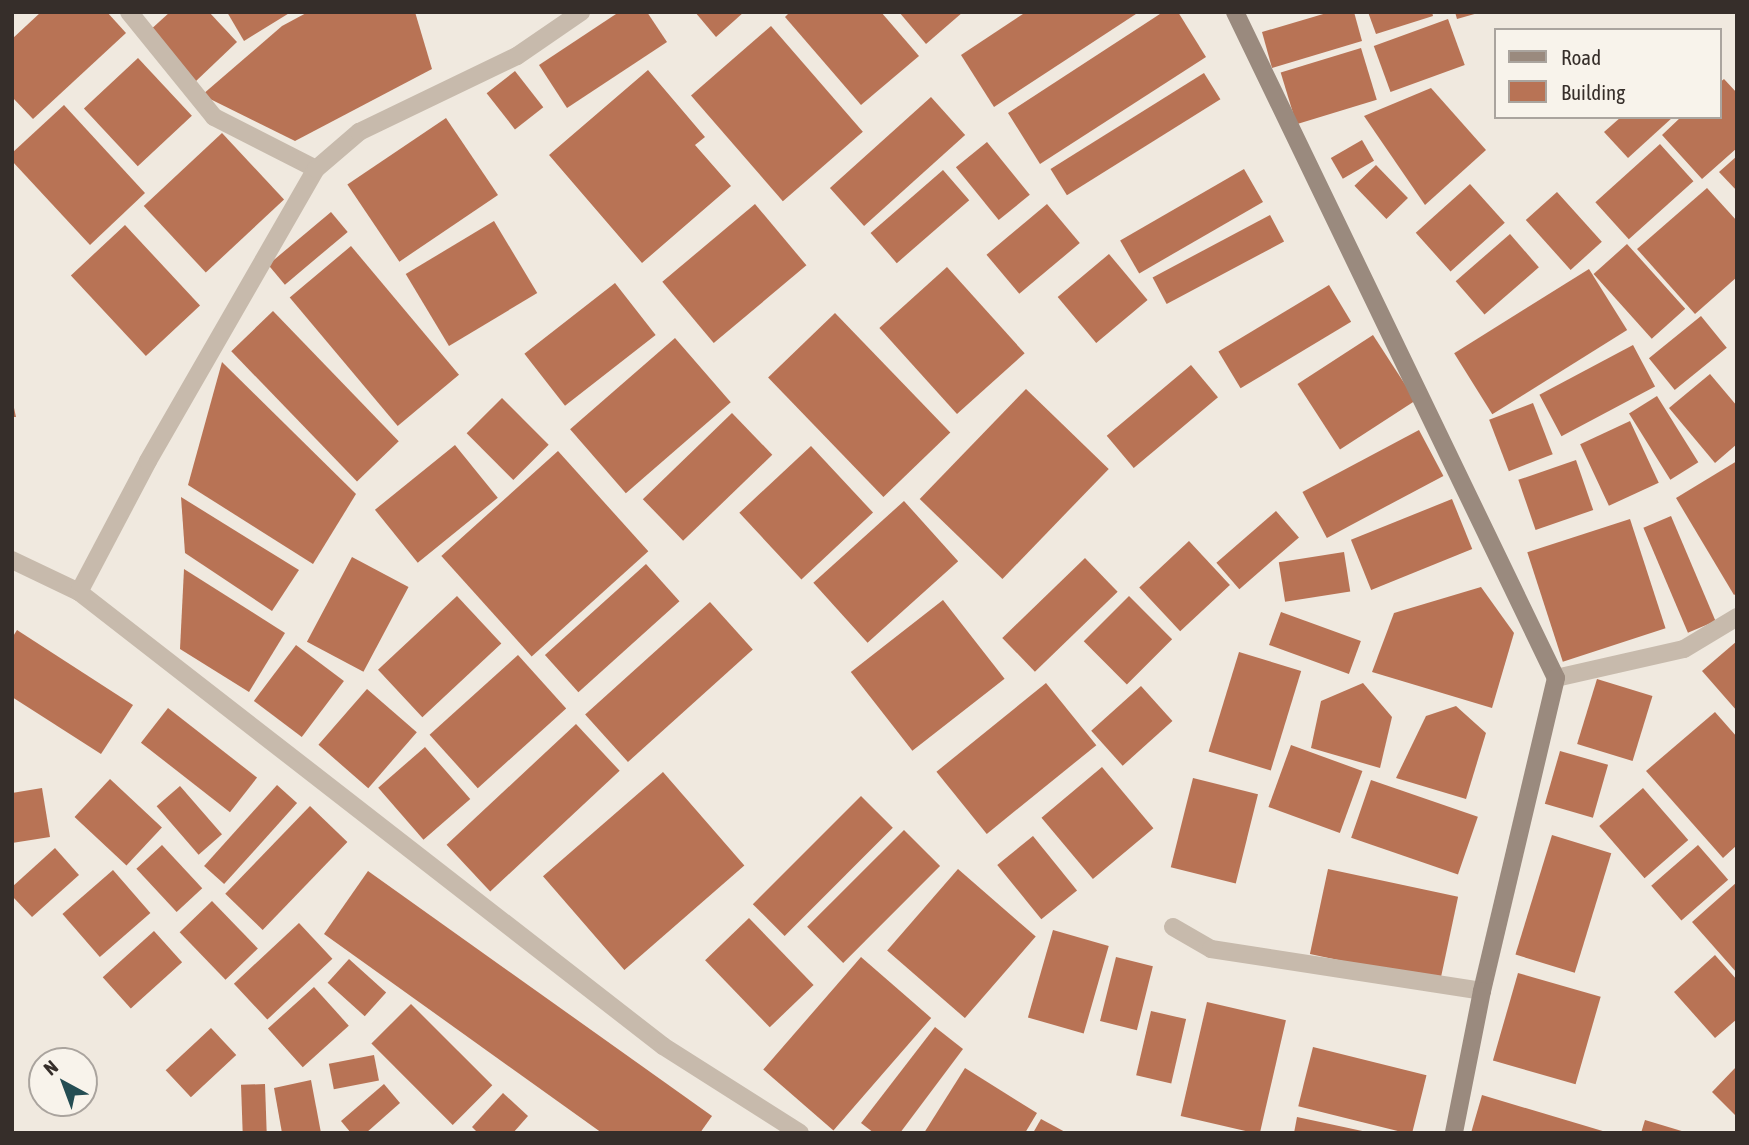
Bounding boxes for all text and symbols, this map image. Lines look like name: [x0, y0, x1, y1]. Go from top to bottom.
legend: [1494, 28, 1721, 119]
text: Road: [1561, 45, 1601, 69]
text: Building: [1561, 80, 1625, 104]
north arrow: [28, 1047, 98, 1117]
text: N: [39, 1056, 62, 1080]

